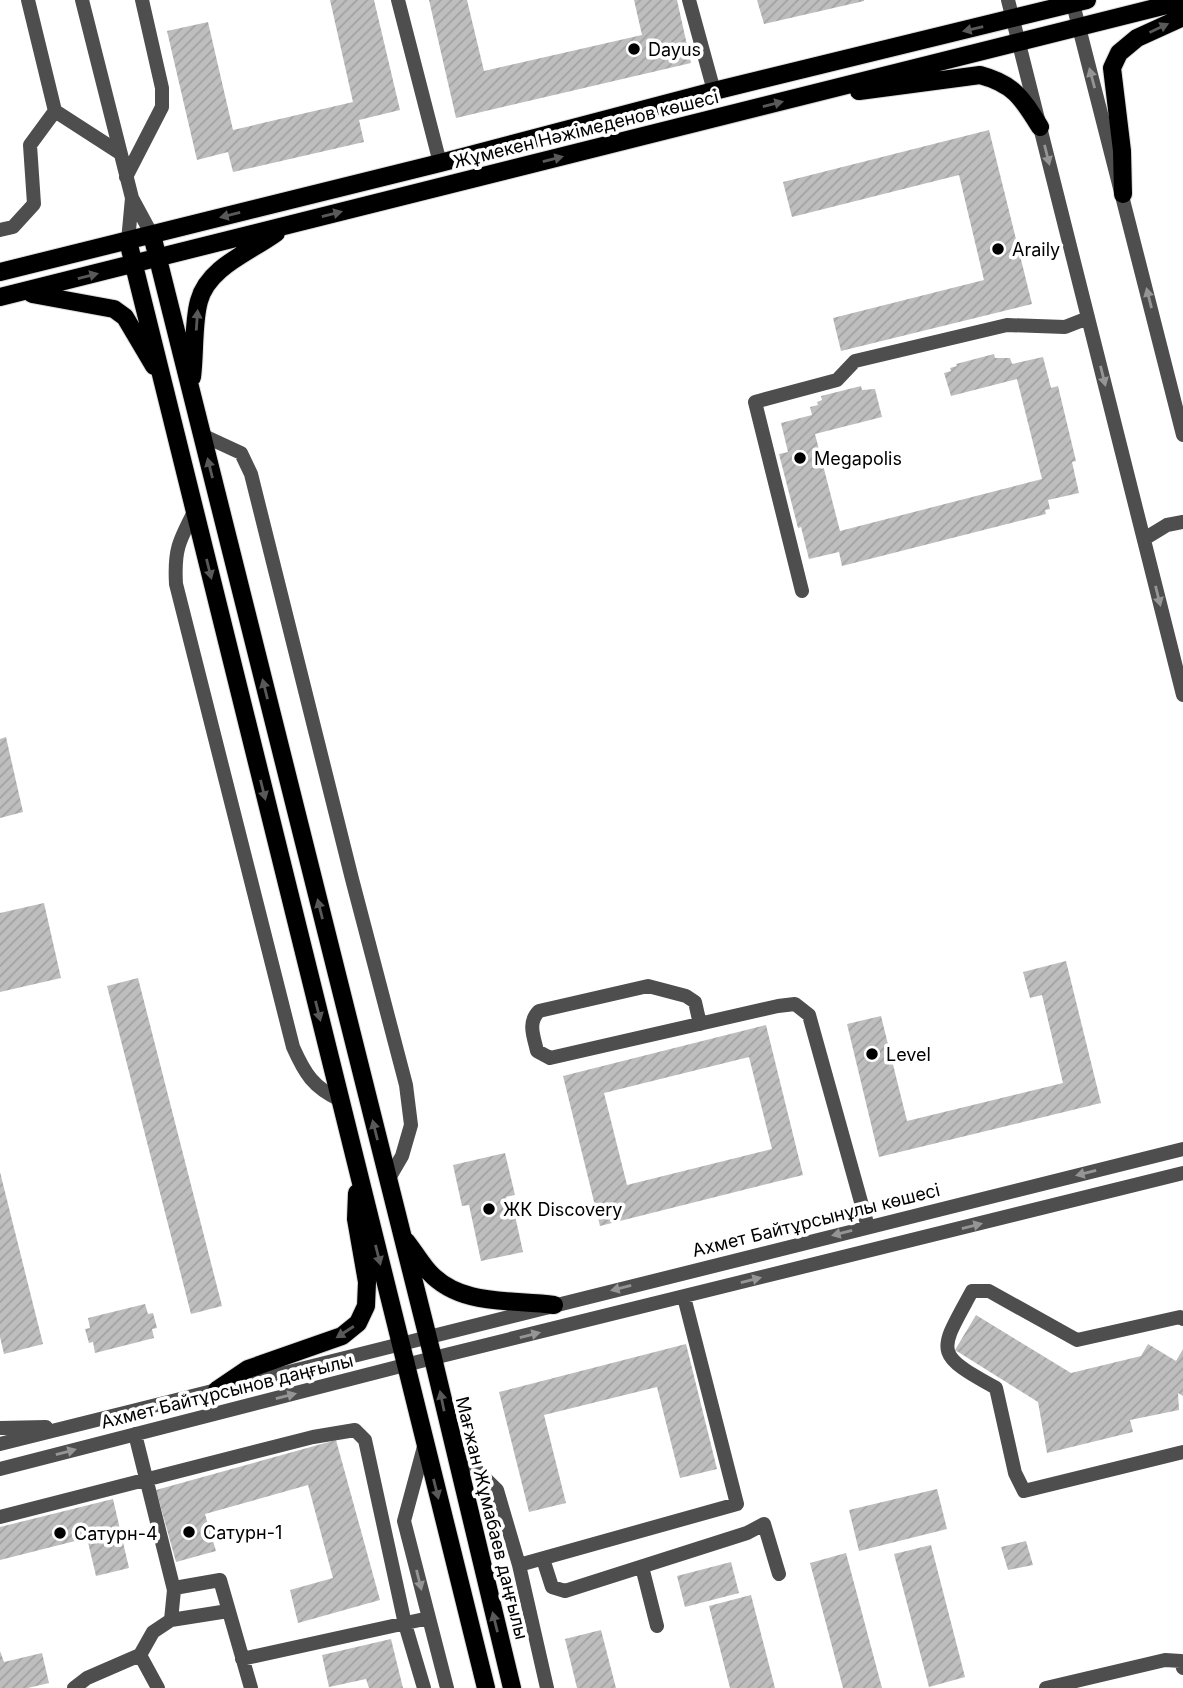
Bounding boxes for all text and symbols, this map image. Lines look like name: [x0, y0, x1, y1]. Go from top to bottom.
one-way arrow: [1149, 22, 1169, 34]
one-way arrow: [962, 24, 984, 35]
place label: Dayus: [648, 39, 701, 60]
marker: Dayus: [626, 41, 642, 57]
one-way arrow: [1086, 66, 1097, 88]
street label: Жұмекен Нәжімеденов көшесі: [451, 86, 721, 172]
one-way arrow: [763, 98, 785, 109]
one-way arrow: [1042, 144, 1053, 166]
one-way arrow: [542, 153, 564, 164]
one-way arrow: [321, 208, 343, 219]
one-way arrow: [219, 210, 241, 221]
place label: Araily: [1012, 239, 1060, 260]
marker: Araily: [990, 241, 1006, 257]
one-way arrow: [77, 270, 99, 281]
one-way arrow: [1143, 287, 1154, 309]
one-way arrow: [192, 309, 203, 331]
one-way arrow: [1097, 365, 1108, 387]
place label: Megapolis: [814, 448, 902, 469]
marker: Megapolis: [792, 450, 808, 466]
one-way arrow: [204, 457, 215, 479]
one-way arrow: [203, 558, 214, 580]
one-way arrow: [1153, 585, 1164, 607]
one-way arrow: [259, 678, 270, 700]
one-way arrow: [258, 779, 269, 801]
one-way arrow: [314, 898, 325, 920]
one-way arrow: [313, 1000, 324, 1022]
place label: Level: [886, 1044, 931, 1065]
marker: Level: [864, 1046, 880, 1062]
one-way arrow: [369, 1119, 380, 1141]
one-way arrow: [1075, 1168, 1097, 1179]
street label: Ахмет Байтұрсынұлы көшесі: [690, 1179, 942, 1261]
place label: ЖК Discovery: [503, 1199, 622, 1220]
marker: ЖК Discovery: [481, 1201, 497, 1217]
one-way arrow: [961, 1220, 983, 1231]
one-way arrow: [831, 1228, 853, 1239]
one-way arrow: [373, 1244, 384, 1266]
one-way arrow: [740, 1274, 762, 1285]
one-way arrow: [610, 1283, 632, 1294]
one-way arrow: [335, 1325, 354, 1338]
one-way arrow: [519, 1329, 541, 1340]
street label: Ахмет Байтұрсынов даңғылы: [99, 1349, 355, 1433]
one-way arrow: [276, 1390, 298, 1401]
one-way arrow: [437, 1390, 448, 1412]
street label: Мағжан Жұмабаев даңғылы: [452, 1394, 532, 1642]
one-way arrow: [55, 1446, 77, 1457]
one-way arrow: [431, 1478, 442, 1500]
place label: Сатурн-1: [203, 1522, 282, 1543]
place label: Сатурн-4: [74, 1523, 158, 1544]
marker: Сатурн-1: [181, 1524, 197, 1540]
marker: Сатурн-4: [52, 1525, 68, 1541]
one-way arrow: [414, 1569, 425, 1591]
one-way arrow: [490, 1611, 501, 1633]

